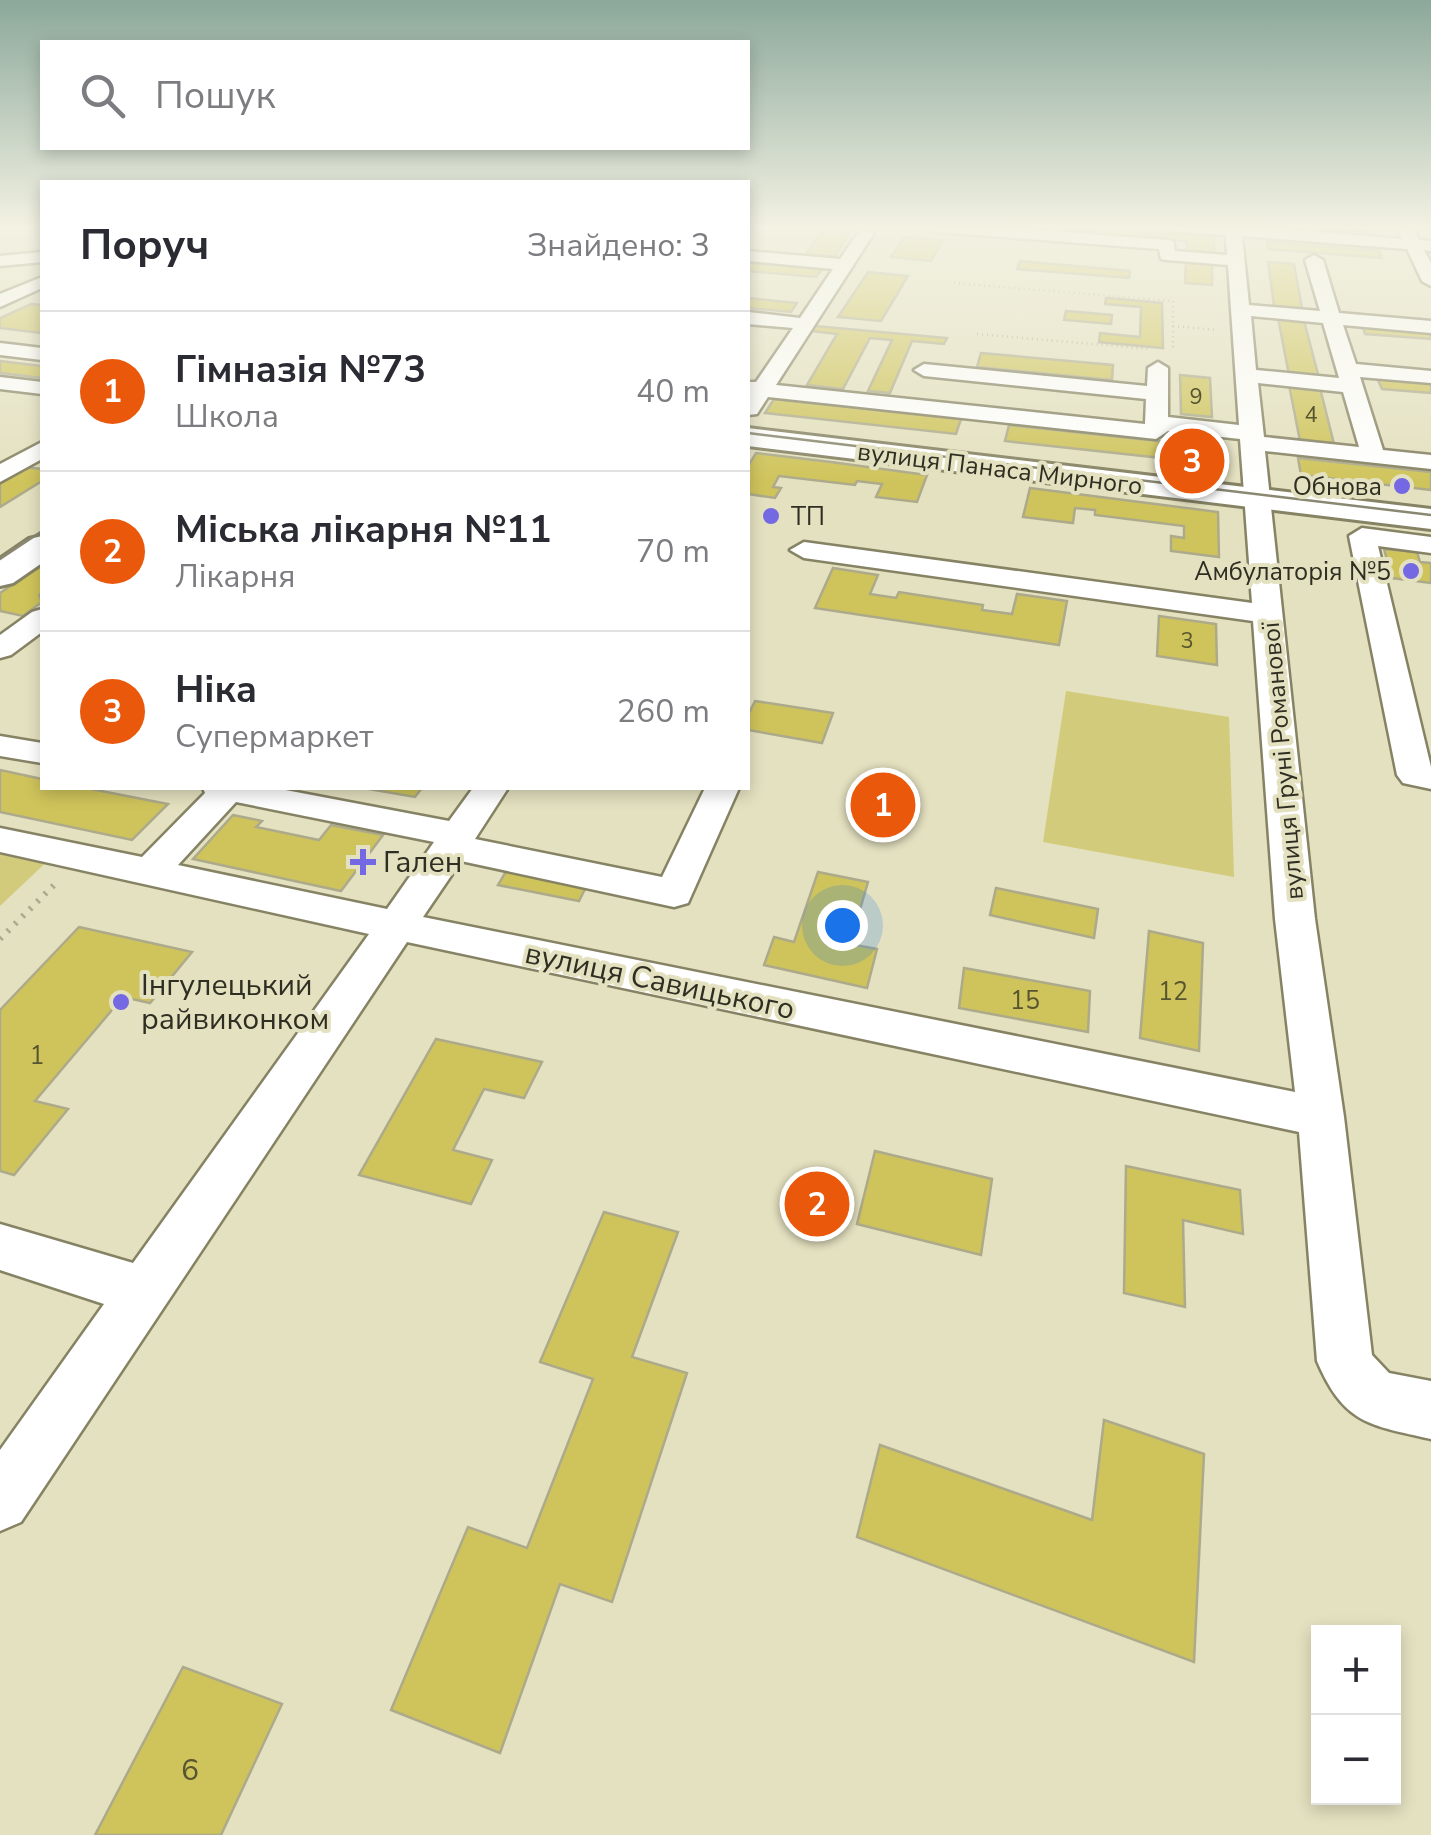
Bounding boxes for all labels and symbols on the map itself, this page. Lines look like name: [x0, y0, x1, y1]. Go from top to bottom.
house number: 9: [1189, 382, 1203, 412]
house number: 4: [1304, 400, 1318, 430]
pin: 3: [1160, 424, 1224, 498]
street label: вулиця Панаса Мирного: [856, 435, 1144, 503]
place label: Обнова: [1293, 470, 1382, 504]
marker: Обнова: [1391, 475, 1413, 497]
place label: ТП: [791, 500, 825, 534]
marker: ТП: [760, 505, 782, 527]
place label: Амбулаторія №5: [1194, 555, 1391, 589]
marker: Амбулаторія №5: [1400, 560, 1422, 582]
street label: вулиця Груні Романової: [1254, 620, 1312, 901]
house number: 3: [1180, 626, 1194, 656]
pin: 1: [850, 768, 916, 842]
place label: Гален: [383, 842, 462, 883]
marker: Гален: [352, 851, 374, 873]
your location: [817, 900, 868, 951]
street label: вулиця Савицького: [521, 933, 798, 1030]
place label: Інгулецький райвиконком: [141, 965, 329, 1040]
house number: 12: [1158, 975, 1188, 1009]
house number: 15: [1010, 984, 1040, 1018]
marker: Інгулецький райвиконком: [110, 991, 132, 1013]
house number: 1: [29, 1039, 45, 1073]
pin: 2: [784, 1166, 850, 1242]
house number: 6: [181, 1750, 199, 1791]

